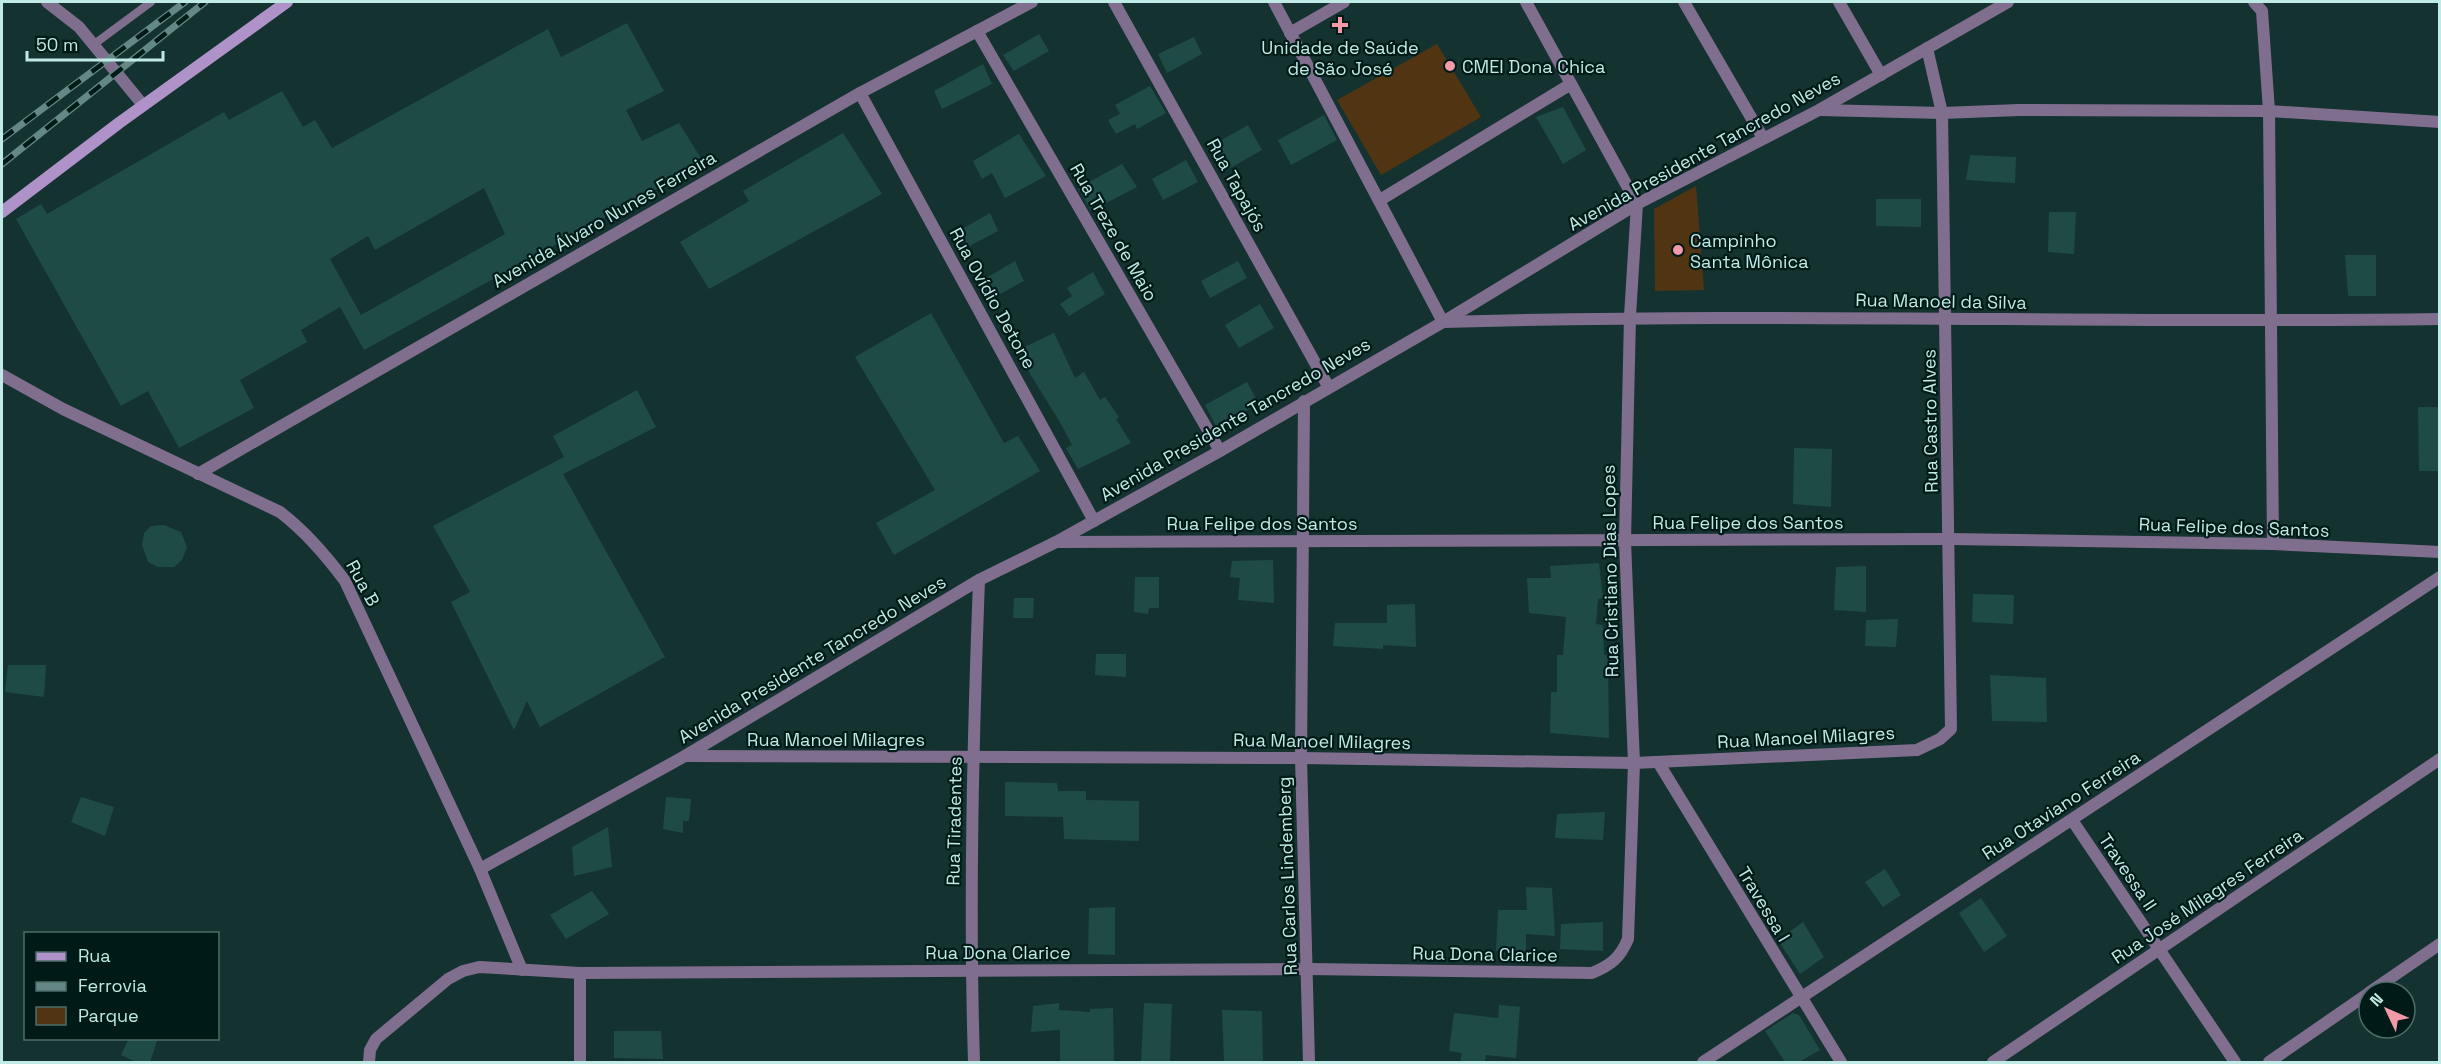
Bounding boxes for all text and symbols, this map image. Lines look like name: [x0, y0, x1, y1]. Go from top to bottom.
marker: Unidade de Saúde de São José: [1331, 16, 1349, 34]
scale bar: [27, 24, 164, 62]
text: 50 m: [36, 33, 78, 56]
place label: Unidade de Saúde de São José: [1261, 36, 1419, 80]
place label: CMEI Dona Chica: [1462, 55, 1605, 78]
marker: CMEI Dona Chica: [1443, 59, 1457, 73]
street label: Avenida Presidente Tancredo Neves: [1564, 66, 1844, 236]
street label: Rua Tapajós: [1202, 134, 1272, 236]
street label: Avenida Álvaro Nunes Ferreira: [488, 145, 720, 293]
street label: Rua Treze de Maio: [1065, 159, 1163, 305]
street label: Rua Ovídio Detone: [945, 223, 1041, 373]
place label: Campinho Santa Mônica: [1690, 229, 1809, 273]
marker: Campinho Santa Mônica: [1671, 243, 1685, 257]
street label: Rua Manoel da Silva: [1855, 288, 2027, 314]
street label: Avenida Presidente Tancredo Neves: [1096, 332, 1374, 506]
street label: Rua Castro Alves: [1917, 349, 1943, 493]
street label: Rua Cristiano Dias Lopes: [1597, 465, 1623, 677]
street label: Rua Felipe dos Santos: [1653, 511, 1843, 534]
street label: Rua Felipe dos Santos: [1167, 512, 1357, 535]
street label: Rua Felipe dos Santos: [2138, 512, 2330, 542]
street label: Rua B: [341, 556, 385, 610]
street label: Avenida Presidente Tancredo Neves: [674, 570, 950, 748]
street label: Rua Manoel Milagres: [1717, 721, 1895, 753]
street label: Rua Manoel Milagres: [747, 728, 925, 751]
street label: Rua Manoel Milagres: [1233, 728, 1411, 754]
street label: Rua Otaviano Ferreira: [1978, 745, 2144, 865]
street label: Rua Tiradentes: [941, 756, 967, 886]
street label: Rua Carlos Lindemberg: [1272, 776, 1302, 976]
street label: Rua José Milagres Ferreira: [2107, 823, 2307, 969]
street label: Travessa II: [2094, 829, 2162, 915]
street label: Travessa I: [1733, 862, 1795, 946]
legend: [24, 932, 219, 1040]
street label: Rua Dona Clarice: [925, 941, 1071, 964]
street label: Rua Dona Clarice: [1412, 941, 1558, 967]
text: Rua: [78, 944, 111, 967]
text: Ferrovia: [78, 974, 147, 997]
north arrow: [2357, 980, 2417, 1040]
text: N: [2365, 989, 2388, 1011]
text: Parque: [78, 1004, 139, 1027]

